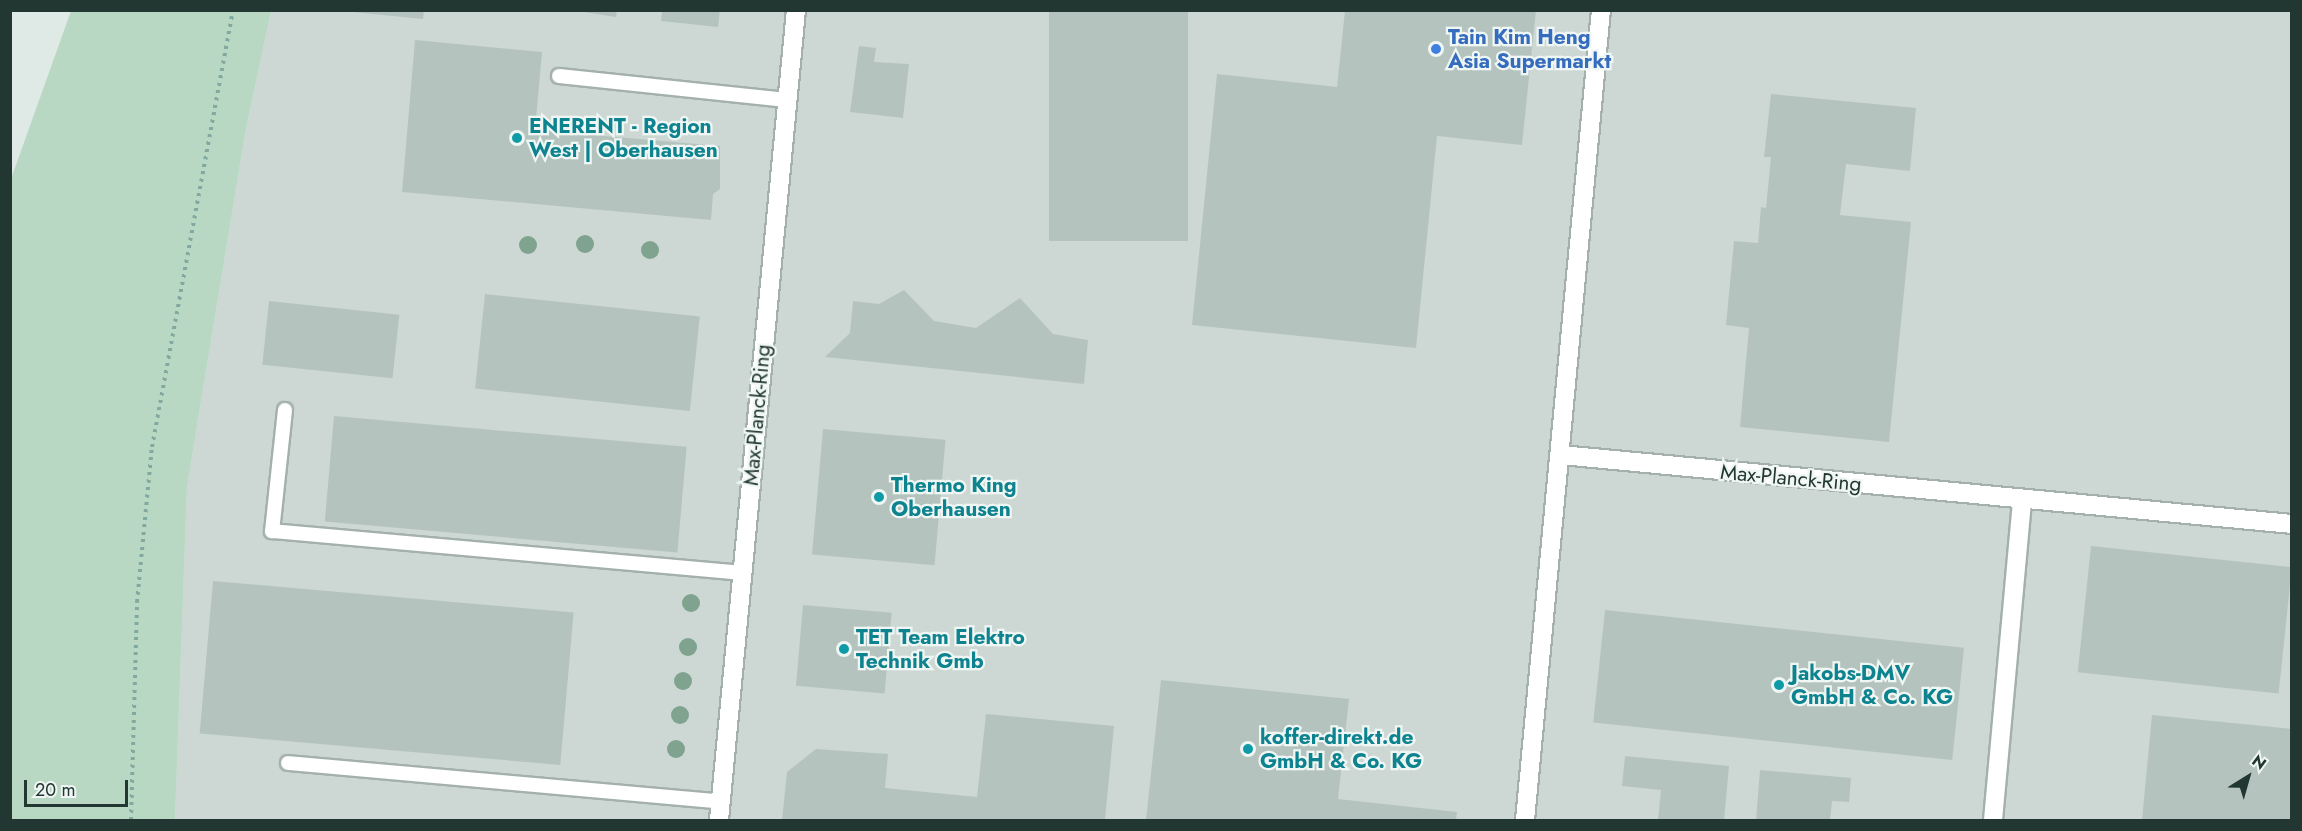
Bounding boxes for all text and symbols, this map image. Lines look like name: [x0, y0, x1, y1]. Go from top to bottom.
place label: Tain Kim Heng Asia Supermarkt: [1448, 24, 1611, 74]
marker: Tain Kim Heng Asia Supermarkt: [1429, 42, 1443, 56]
place label: ENERENT - Region West | Oberhausen: [529, 113, 718, 163]
marker: ENERENT - Region West | Oberhausen: [510, 131, 524, 145]
street label: Max-Planck-Ring: [738, 343, 776, 487]
street label: Max-Planck-Ring: [1719, 459, 1863, 497]
place label: Thermo King Oberhausen: [891, 472, 1017, 522]
marker: Thermo King Oberhausen: [872, 490, 886, 504]
place label: TET Team Elektro Technik Gmb: [856, 624, 1025, 674]
marker: TET Team Elektro Technik Gmb: [837, 642, 851, 656]
place label: Jakobs-DMV GmbH & Co. KG: [1791, 660, 1953, 710]
marker: Jakobs-DMV GmbH & Co. KG: [1772, 678, 1786, 692]
place label: koffer-direkt.de GmbH & Co. KG: [1260, 724, 1422, 774]
marker: koffer-direkt.de GmbH & Co. KG: [1241, 742, 1255, 756]
north arrow: [2218, 747, 2278, 807]
text: N: [2247, 749, 2271, 775]
scale bar: [27, 768, 130, 806]
text: 20 m: [35, 777, 75, 803]

